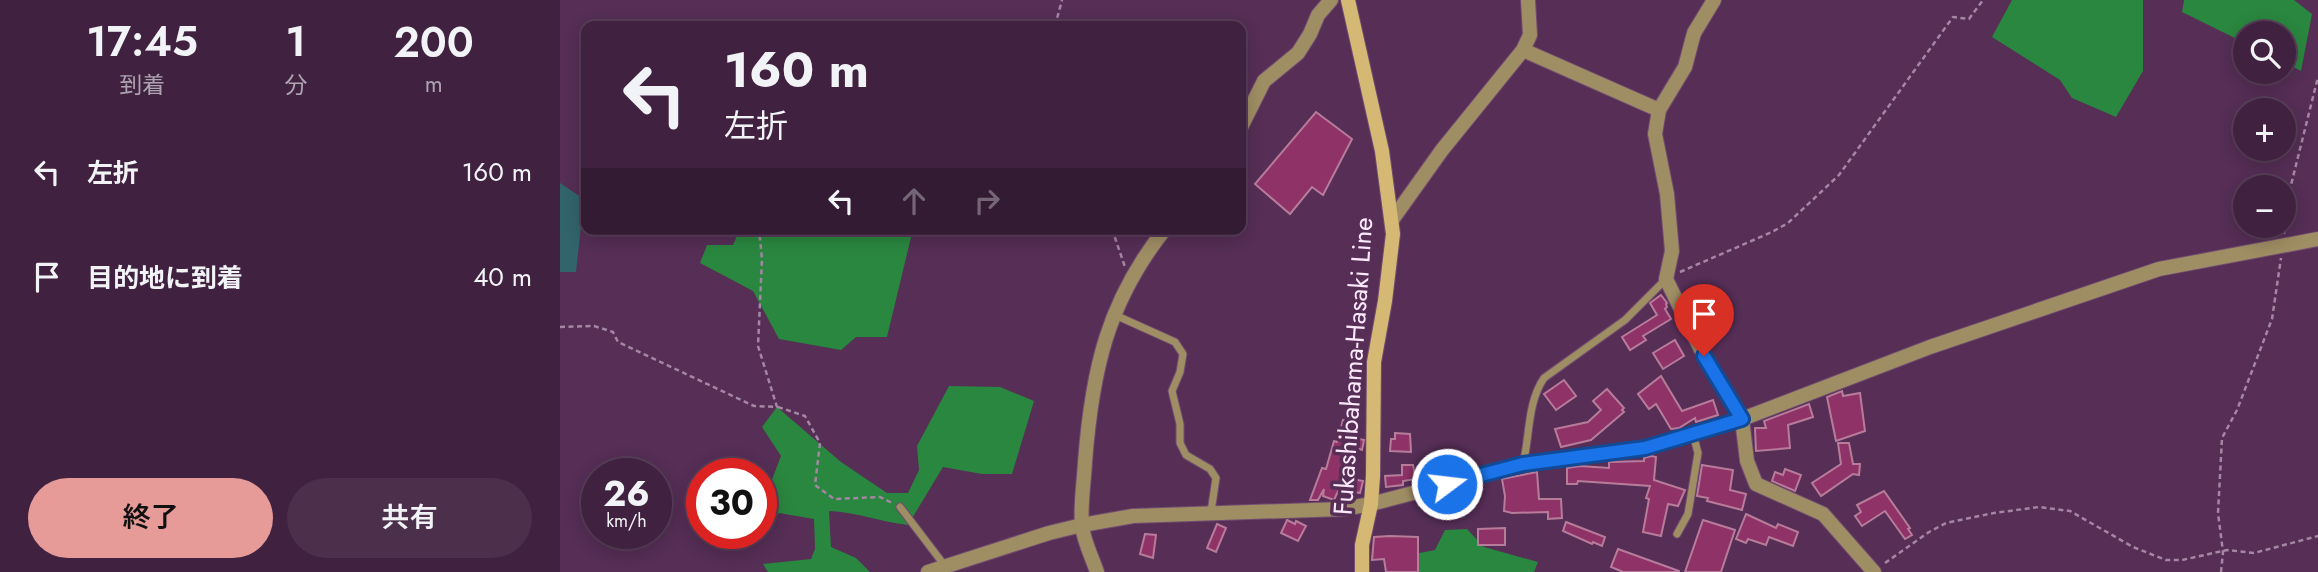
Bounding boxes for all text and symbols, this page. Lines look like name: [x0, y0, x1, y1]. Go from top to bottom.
text: 17:45: [86, 11, 198, 72]
text: 1: [285, 11, 306, 72]
text: 200: [393, 12, 474, 73]
map controls: [2233, 21, 2296, 238]
button: search: [2233, 21, 2296, 84]
text: 160 m: [724, 35, 869, 105]
icon: left: [609, 49, 700, 140]
text: m: [425, 67, 443, 101]
text: 到着: [119, 68, 165, 102]
text: 分: [284, 68, 307, 102]
button: +: [2233, 98, 2296, 161]
text: 左折: [724, 103, 788, 149]
icon: left: [28, 153, 66, 191]
text: 160 m: [462, 153, 532, 191]
text: 左折: [87, 154, 139, 192]
button: −: [2233, 175, 2296, 238]
icon: left: [822, 182, 860, 220]
icon: ahead: [895, 182, 933, 220]
icon: right: [968, 182, 1006, 220]
street label: Fukashibahama-Hasaki Line: [1324, 216, 1382, 516]
icon: arrive: [28, 258, 66, 296]
text: 40 m: [473, 258, 532, 296]
text: 目的地に到着: [87, 259, 243, 297]
pin: [1674, 284, 1734, 356]
icon: arrive: [1685, 295, 1723, 333]
position arrow: [1410, 447, 1484, 521]
speed limit sign: 30: [686, 458, 777, 549]
text: 26: [603, 469, 650, 519]
button: 終了: [28, 478, 273, 558]
button: 共有: [287, 478, 532, 558]
text: km/h: [606, 508, 647, 534]

